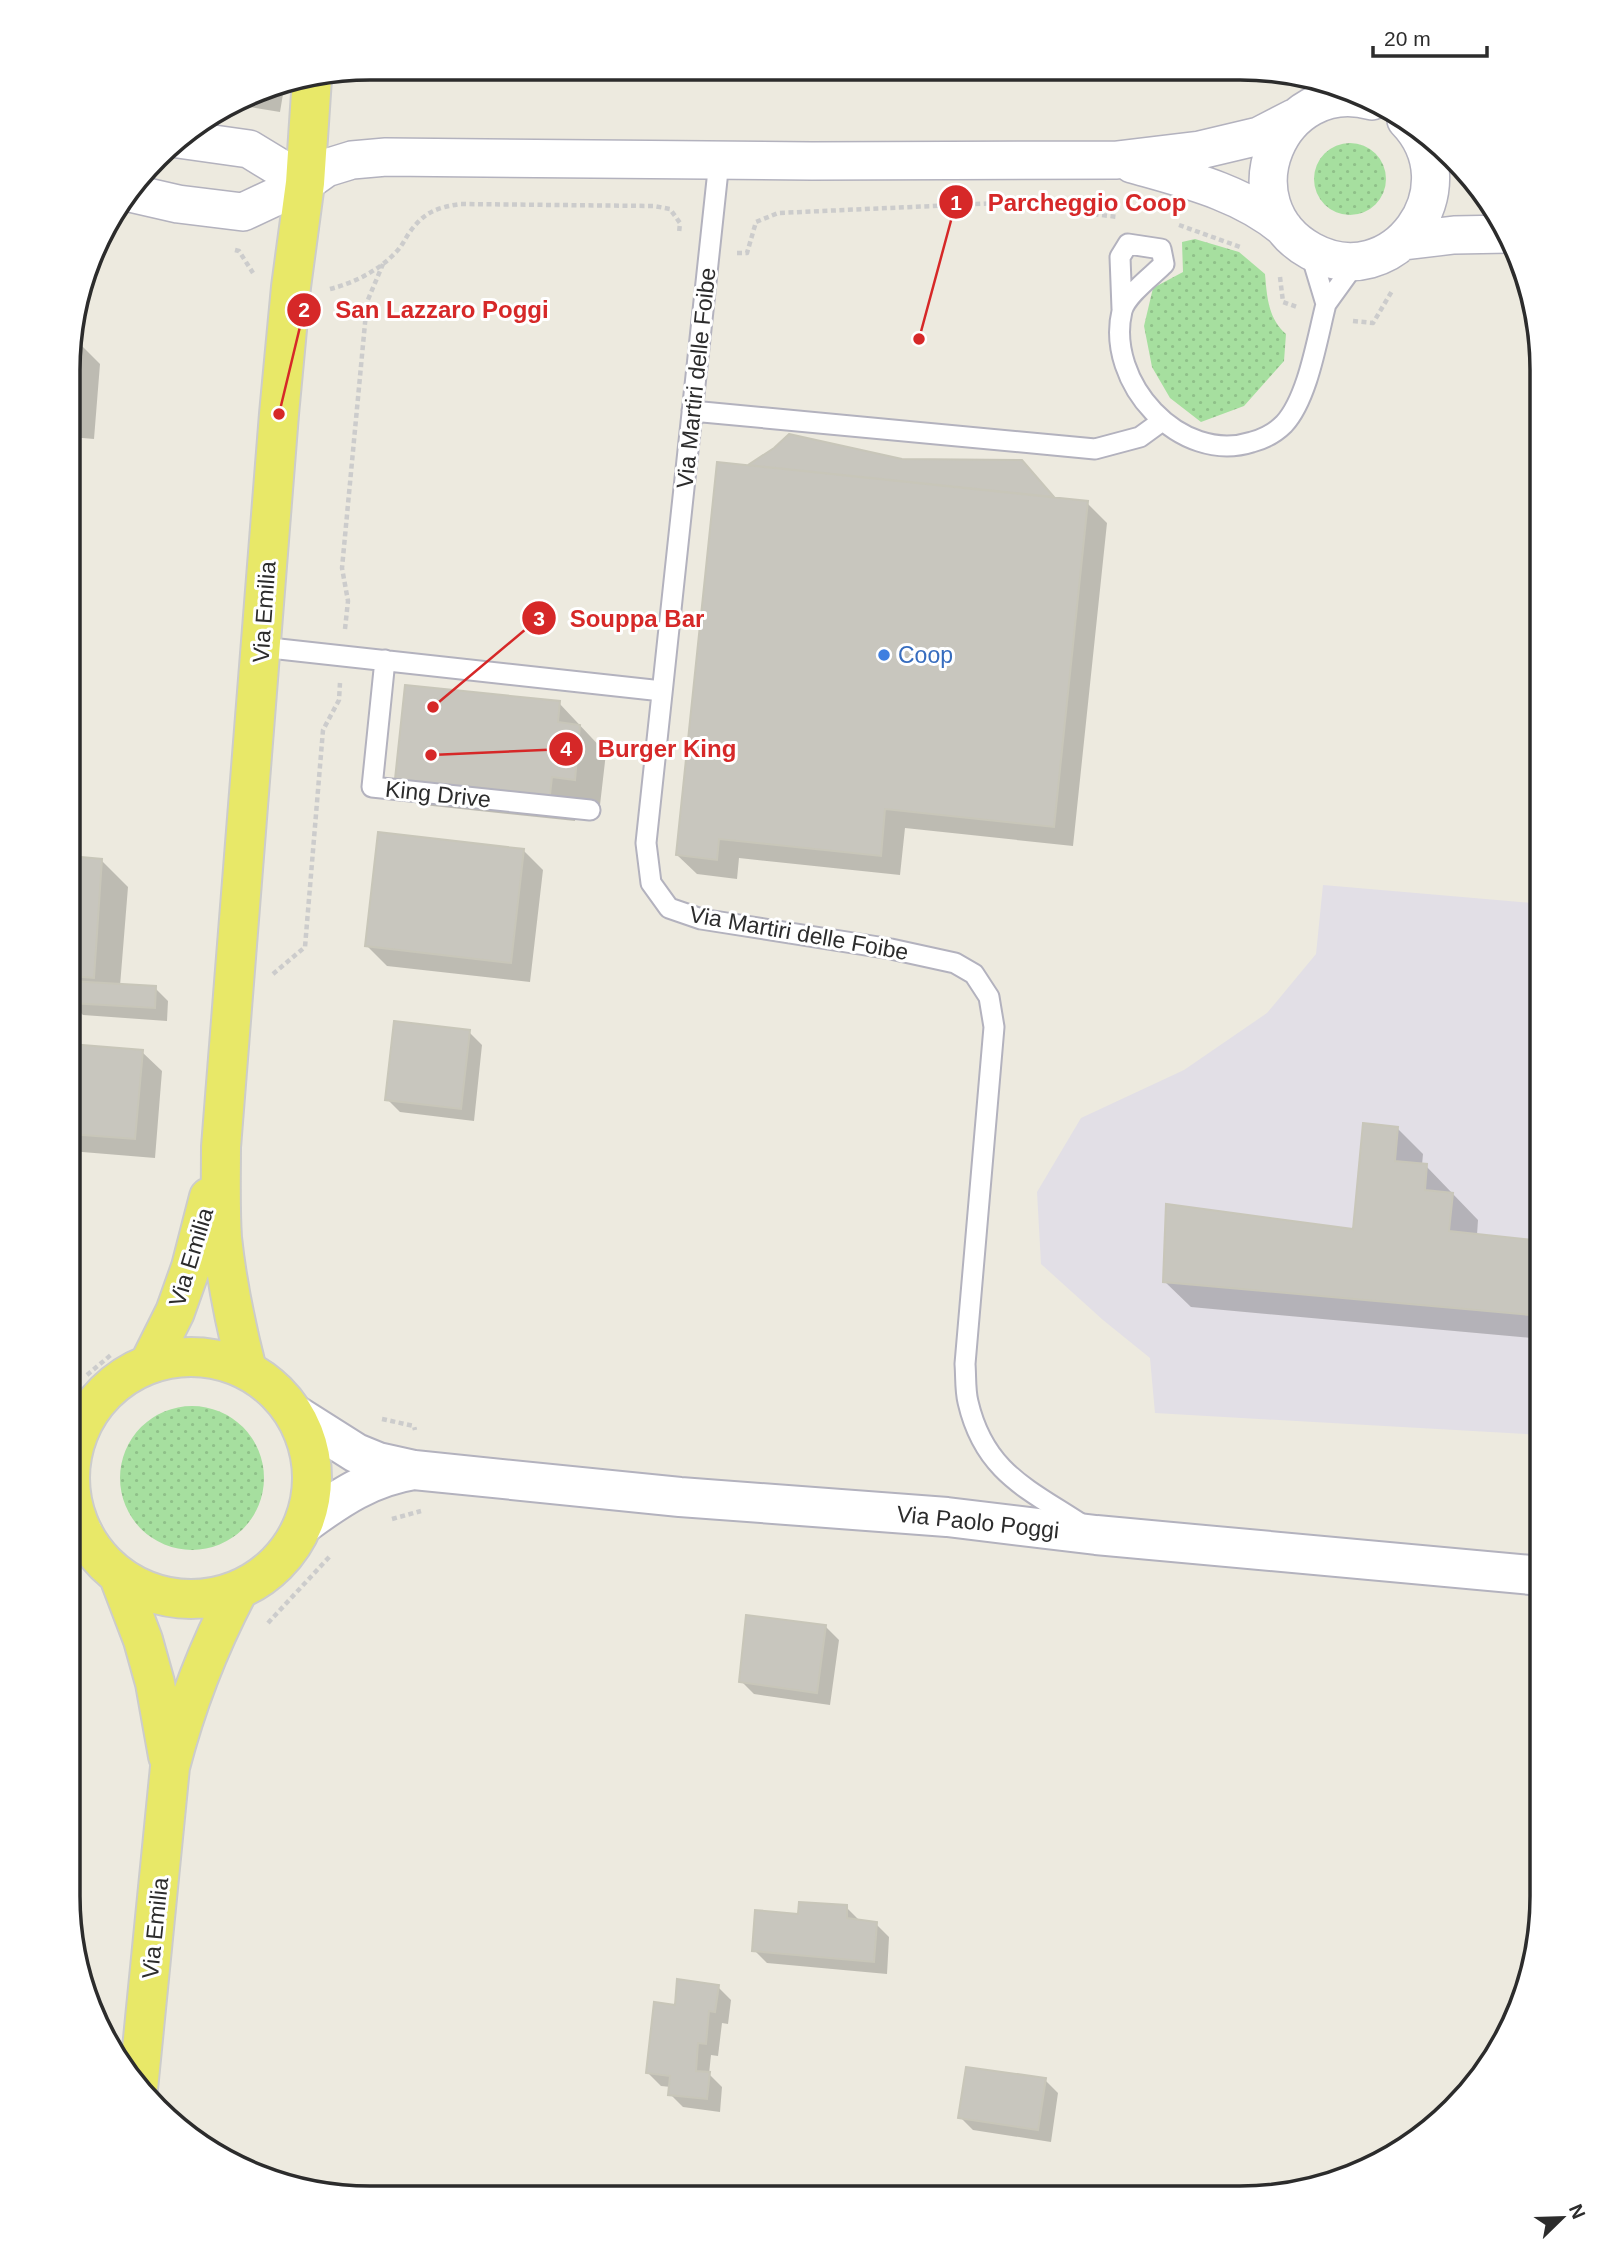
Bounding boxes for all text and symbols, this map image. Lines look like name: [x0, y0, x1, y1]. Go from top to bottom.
scale bar: [1373, 14, 1487, 58]
text: 20 m: [1384, 27, 1431, 50]
callout: Parcheggio Coop: [938, 180, 1200, 225]
text: Parcheggio Coop: [988, 189, 1186, 216]
text: 1: [950, 191, 962, 214]
street label: Via Martiri delle Foibe: [671, 266, 721, 490]
callout: San Lazzaro Poggi: [286, 287, 562, 332]
text: San Lazzaro Poggi: [335, 296, 549, 323]
text: 2: [298, 298, 310, 321]
street label: Via Emilia: [247, 560, 281, 664]
callout: Souppa Bar: [521, 596, 719, 641]
text: Souppa Bar: [570, 605, 704, 632]
text: 3: [533, 607, 545, 630]
place label: Coop: [898, 642, 953, 668]
marker: Coop: [876, 647, 892, 663]
callout: Burger King: [548, 726, 750, 771]
text: Burger King: [598, 735, 736, 762]
text: 4: [560, 737, 572, 760]
street label: King Drive: [384, 776, 492, 812]
street label: Via Martiri delle Foibe: [687, 901, 911, 965]
street label: Via Emilia: [164, 1204, 218, 1309]
street label: Via Paolo Poggi: [895, 1501, 1061, 1543]
street label: Via Emilia: [137, 1876, 173, 1980]
north arrow: [1527, 2183, 1597, 2253]
text: N: [1565, 2201, 1590, 2222]

